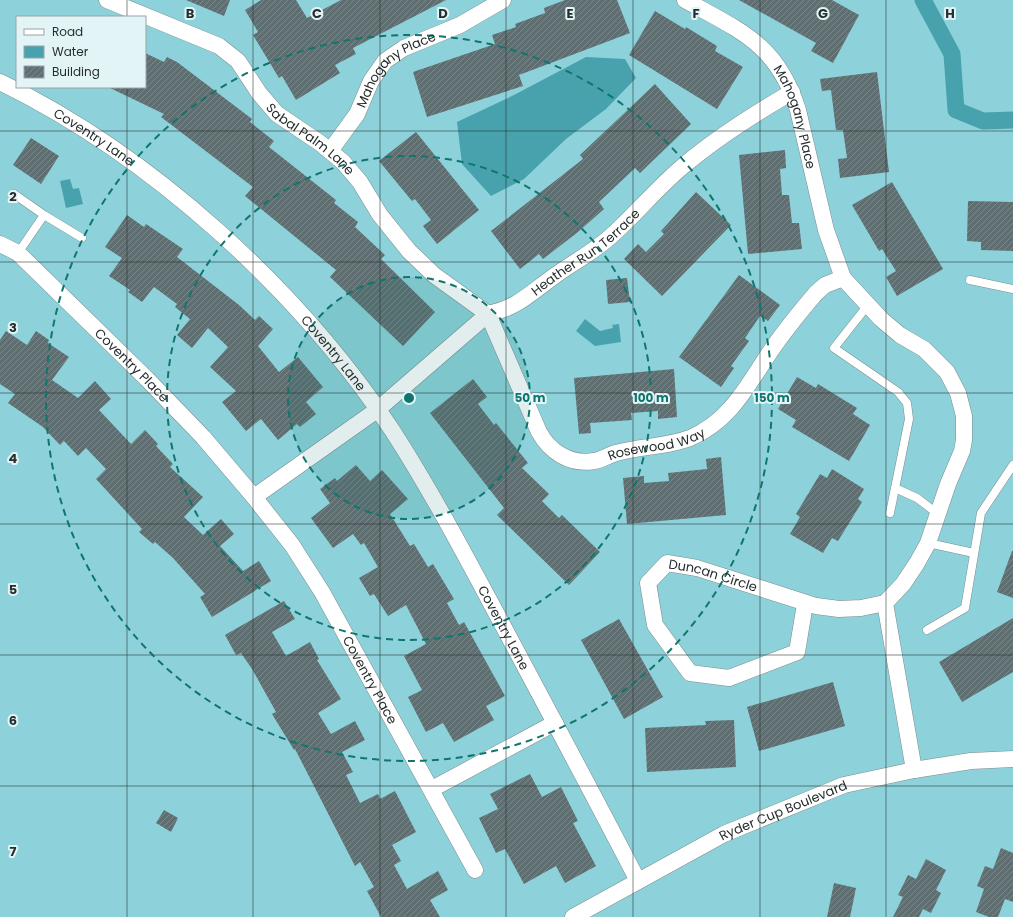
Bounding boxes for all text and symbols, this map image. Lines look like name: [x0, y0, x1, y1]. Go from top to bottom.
text: B: [186, 4, 195, 23]
text: C: [312, 4, 322, 23]
text: D: [438, 4, 448, 23]
text: E: [566, 4, 574, 23]
text: F: [692, 4, 700, 23]
text: G: [818, 4, 828, 23]
text: H: [945, 4, 955, 23]
legend: [16, 16, 146, 88]
text: Road: [52, 23, 83, 40]
street label: Mahogany Place: [351, 27, 438, 111]
text: Water: [52, 43, 89, 60]
street label: Mahogany Place: [769, 61, 821, 171]
text: Building: [52, 63, 100, 80]
street label: Sabal Palm Lane: [262, 99, 359, 179]
street label: Coventry Lane: [50, 103, 139, 170]
text: 2: [9, 187, 17, 206]
street label: Heather Run Terrace: [527, 204, 644, 300]
street label: Coventry Lane: [297, 311, 371, 395]
text: 3: [9, 318, 17, 337]
street label: Coventry Place: [91, 324, 174, 406]
text: 50 m: [515, 389, 546, 406]
text: 100 m: [633, 389, 669, 406]
text: 150 m: [754, 389, 790, 406]
centre of rings: [402, 391, 416, 405]
street label: Rosewood Way: [605, 422, 709, 465]
text: 4: [9, 449, 18, 468]
street label: Duncan Circle: [667, 554, 760, 596]
text: 5: [9, 580, 17, 599]
street label: Coventry Lane: [474, 582, 534, 673]
street label: Coventry Place: [338, 632, 402, 727]
text: 6: [9, 711, 17, 730]
street label: Ryder Cup Boulevard: [715, 775, 850, 845]
text: 7: [10, 842, 17, 861]

